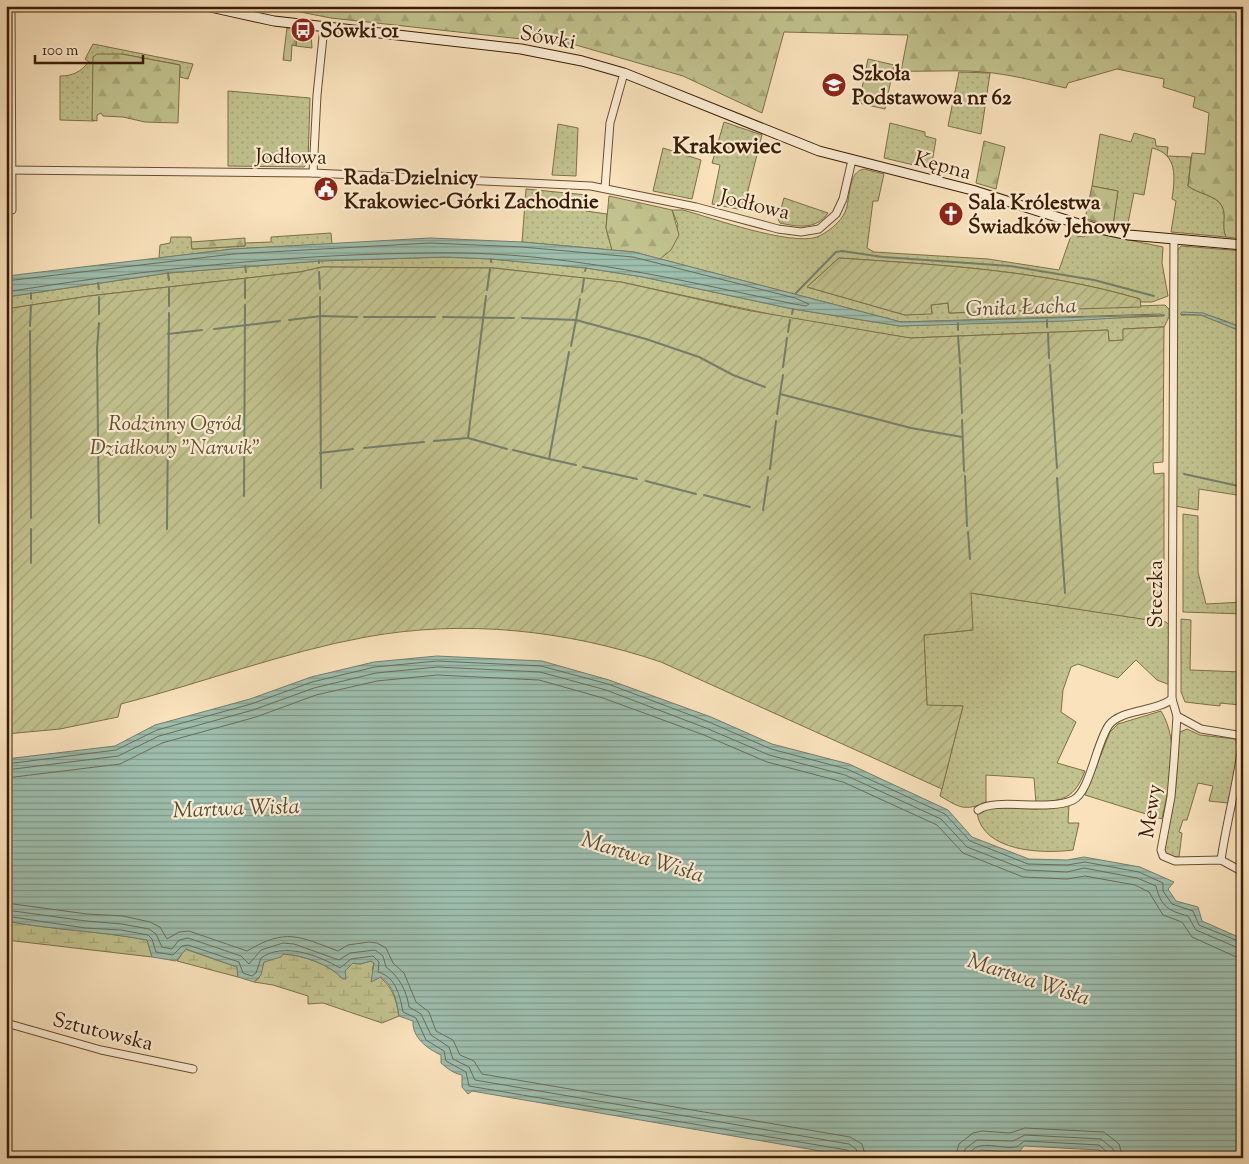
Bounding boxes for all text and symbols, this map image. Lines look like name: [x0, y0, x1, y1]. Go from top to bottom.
bus stop icon: Sówki 01: [290, 17, 316, 43]
place label: Sówki 01: [320, 17, 400, 47]
street label: Sówki: [517, 19, 578, 59]
scale bar: [35, 32, 142, 64]
text: 100 m: [42, 41, 79, 62]
place label: Szkoła Podstawowa nr 62: [852, 60, 1012, 114]
school or university icon: Szkoła Podstawowa nr 62: [821, 72, 847, 98]
district label: Krakowiec: [673, 130, 781, 164]
street label: Jodłowa: [254, 142, 327, 174]
street label: Kępna: [911, 145, 974, 189]
place label: Rada Dzielnicy Krakowiec-Górki Zachodnie: [344, 164, 599, 218]
public building icon: Rada Dzielnicy Krakowiec-Górki Zachodnie: [313, 176, 339, 202]
street label: Jodłowa: [715, 183, 793, 229]
place label: Sala Królestwa Świadków Jehowy: [968, 189, 1131, 243]
church icon: Sala Królestwa Świadków Jehowy: [938, 201, 964, 227]
water label: Gniła Łacha: [965, 291, 1077, 327]
park label: Rodzinny Ogród Działkowy "Narwik": [90, 410, 260, 464]
street label: Steczka: [1142, 560, 1172, 628]
street label: Mewy: [1133, 781, 1171, 841]
water label: Martwa Wisła: [172, 792, 300, 828]
water label: Martwa Wisła: [577, 825, 708, 893]
water label: Martwa Wisła: [963, 946, 1093, 1016]
street label: Sztutowska: [49, 1006, 156, 1060]

